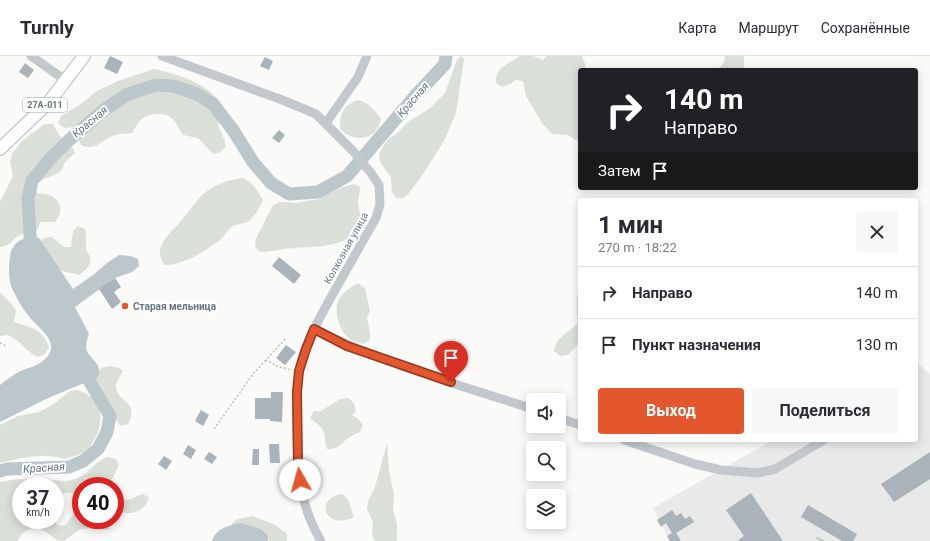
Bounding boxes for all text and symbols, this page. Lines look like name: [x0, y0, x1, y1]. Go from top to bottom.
text: Turnly: [20, 16, 74, 39]
text: Карта: [678, 20, 717, 36]
text: Маршрут: [739, 20, 799, 36]
text: Сохранённые: [821, 20, 910, 36]
water label: Красная: [394, 80, 432, 120]
text: 140 m: [664, 83, 743, 116]
icon: right: [598, 84, 650, 136]
road number: 27А-011: [23, 98, 67, 112]
water label: Красная: [70, 103, 110, 140]
text: Направо: [664, 117, 737, 138]
icon: arrive: [649, 160, 671, 182]
text: Затем: [598, 162, 641, 180]
street label: Колхозная улица: [322, 210, 370, 286]
text: 1 мин: [598, 211, 663, 239]
button: close: [856, 211, 898, 253]
text: 270 m · 18:22: [598, 240, 677, 255]
icon: right: [598, 282, 620, 304]
text: Направо: [632, 284, 693, 302]
text: 140 m: [856, 284, 898, 302]
marker: Старая мельница: [120, 301, 130, 311]
place label: Старая мельница: [133, 301, 217, 312]
icon: arrive: [598, 334, 620, 356]
text: Пункт назначения: [632, 336, 761, 354]
text: 130 m: [856, 336, 898, 354]
pin: [434, 341, 468, 382]
icon: arrive: [440, 347, 462, 369]
button: Выход: [598, 388, 744, 434]
button: Поделиться: [752, 388, 898, 434]
map controls: [526, 393, 566, 529]
button: sound: [526, 393, 566, 433]
button: search: [526, 441, 566, 481]
position arrow: [279, 459, 321, 501]
water label: Красная: [23, 460, 66, 476]
speed limit sign: 40: [72, 477, 124, 529]
text: 37: [27, 486, 49, 510]
button: layers: [526, 489, 566, 529]
text: km/h: [26, 507, 50, 518]

